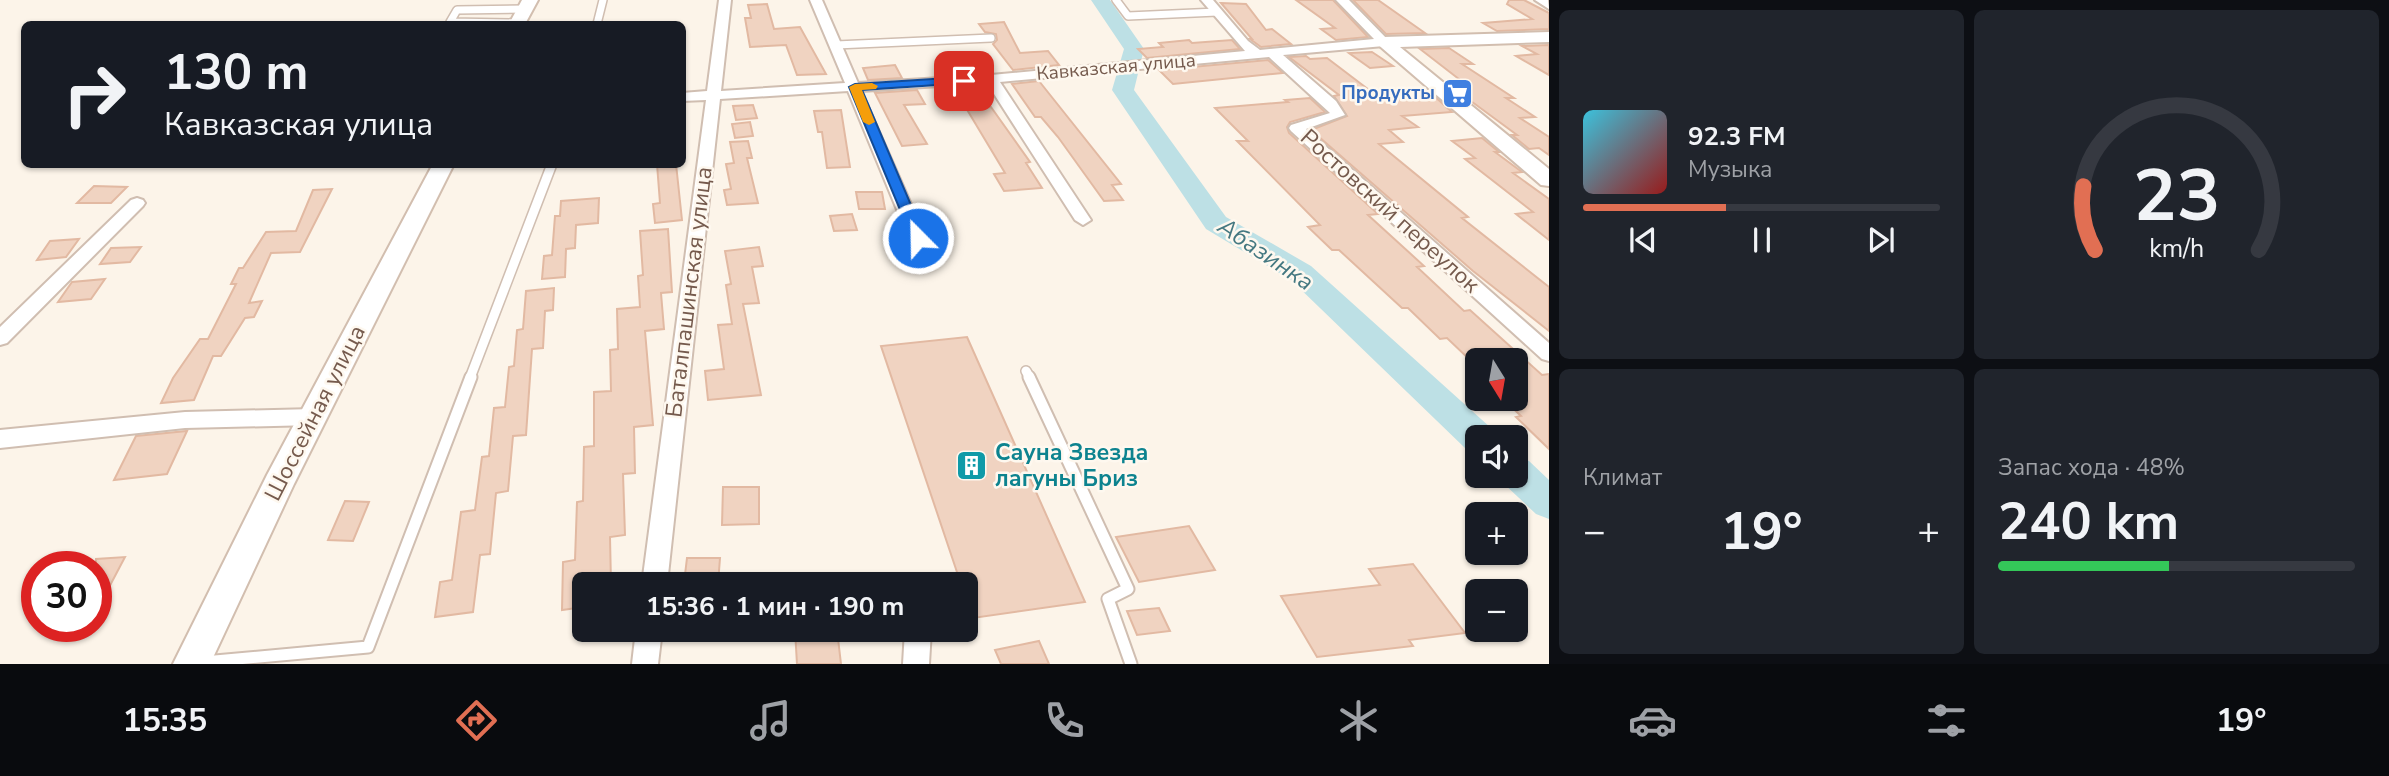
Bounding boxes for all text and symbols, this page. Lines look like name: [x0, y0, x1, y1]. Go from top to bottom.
text: 130 m: [164, 39, 308, 106]
street label: Кавказская улица: [1035, 47, 1197, 87]
icon: right: [49, 49, 140, 140]
pin: [934, 51, 994, 111]
icon: arrive: [945, 62, 983, 100]
supermarket icon: Продукты: [1441, 76, 1475, 110]
place label: Продукты: [1341, 80, 1435, 106]
text: Кавказская улица: [164, 103, 433, 146]
text: 92.3 FM: [1688, 119, 1785, 154]
street label: Ростовский переулок: [1294, 122, 1487, 300]
text: 23: [2133, 147, 2220, 247]
text: Музыка: [1688, 154, 1772, 185]
street label: Баталпашинская улица: [658, 165, 720, 419]
position arrow: [881, 201, 955, 275]
water label: Абазинка: [1211, 210, 1320, 298]
icon: previous: [1624, 221, 1662, 259]
icon: pause: [1743, 221, 1781, 259]
icon: next: [1862, 221, 1900, 259]
text: km/h: [2149, 232, 2204, 266]
street label: Шоссейная улица: [257, 320, 373, 506]
north arrow: [1465, 348, 1528, 411]
map controls: [1465, 348, 1528, 642]
button: sound: [1465, 425, 1528, 488]
place label: Сауна Звезда лагуны Бриз: [995, 437, 1149, 494]
building icon: Сауна Звезда лагуны Бриз: [955, 448, 989, 482]
text: Запас хода · 48%: [1998, 452, 2185, 483]
text: Климат: [1583, 462, 1662, 493]
text: 240 km: [1998, 486, 2179, 557]
text: 19°: [1720, 496, 1803, 567]
button: +: [1465, 502, 1528, 565]
text: −: [1583, 506, 1606, 557]
text: +: [1917, 506, 1940, 557]
speed limit sign: 30: [21, 551, 112, 642]
button: −: [1465, 579, 1528, 642]
text: 15:36 · 1 мин · 190 m: [646, 589, 904, 624]
icon: directions: [452, 696, 501, 745]
icon: music: [746, 696, 795, 745]
icon: phone: [1040, 696, 1089, 745]
icon: climate: [1334, 696, 1383, 745]
icon: car: [1628, 696, 1677, 745]
icon: filters: [1922, 696, 1971, 745]
text: 15:35: [122, 699, 207, 742]
text: 19°: [2216, 699, 2266, 742]

